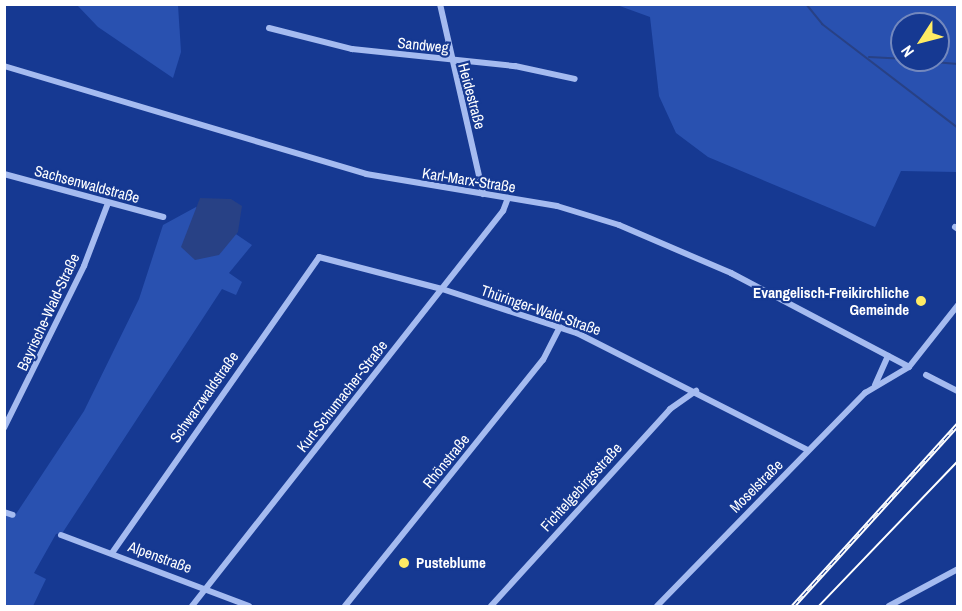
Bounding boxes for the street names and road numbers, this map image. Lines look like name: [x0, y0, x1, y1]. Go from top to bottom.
street label: Sandweg: [397, 33, 449, 57]
street label: Heidestraße: [455, 61, 489, 131]
street label: Sachsenwaldstraße: [33, 161, 141, 207]
street label: Karl-Marx-Straße: [421, 164, 517, 196]
street label: Bayrische-Wald-Straße: [13, 250, 83, 374]
street label: Thüringer-Wald-Straße: [479, 281, 603, 339]
street label: Kurt-Schumacher-Straße: [293, 337, 391, 455]
street label: Schwarzwaldstraße: [166, 348, 242, 446]
street label: Rhönstraße: [419, 430, 473, 492]
street label: Fichtelgebirgsstraße: [537, 439, 625, 535]
street label: Moselstraße: [726, 456, 786, 516]
street label: Alpenstraße: [126, 537, 194, 577]

